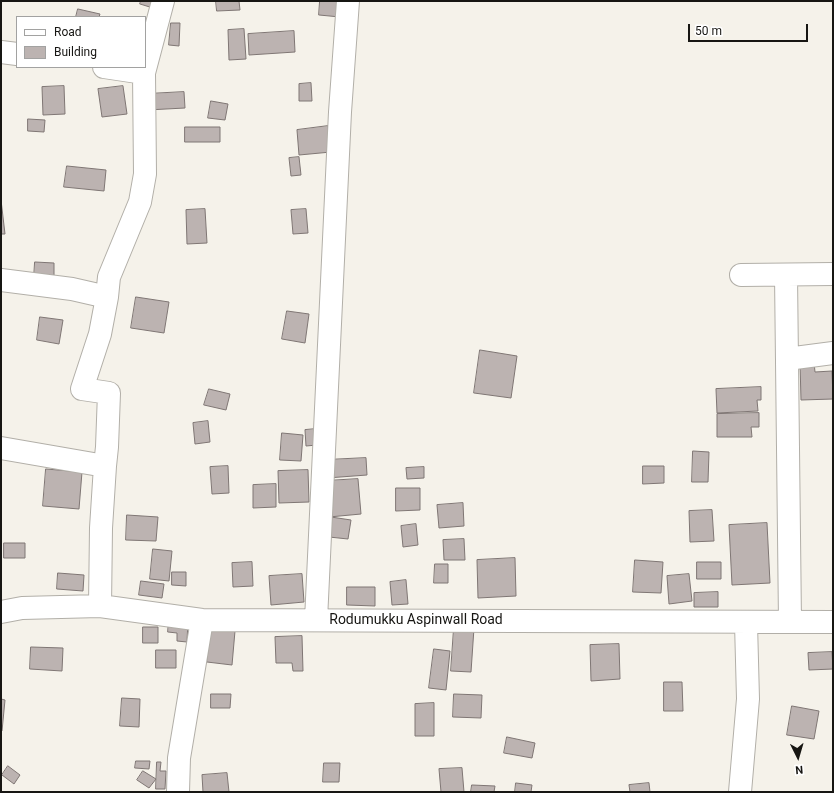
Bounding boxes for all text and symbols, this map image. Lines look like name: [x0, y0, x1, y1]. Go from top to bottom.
legend: [16, 16, 146, 68]
scale bar: [690, 16, 810, 42]
text: 50 m: [695, 24, 722, 38]
text: Road: [54, 25, 82, 39]
text: Building: [54, 45, 97, 59]
street label: Rodumukku Aspinwall Road: [329, 612, 503, 628]
north arrow: [778, 737, 818, 777]
text: N: [795, 763, 804, 776]

